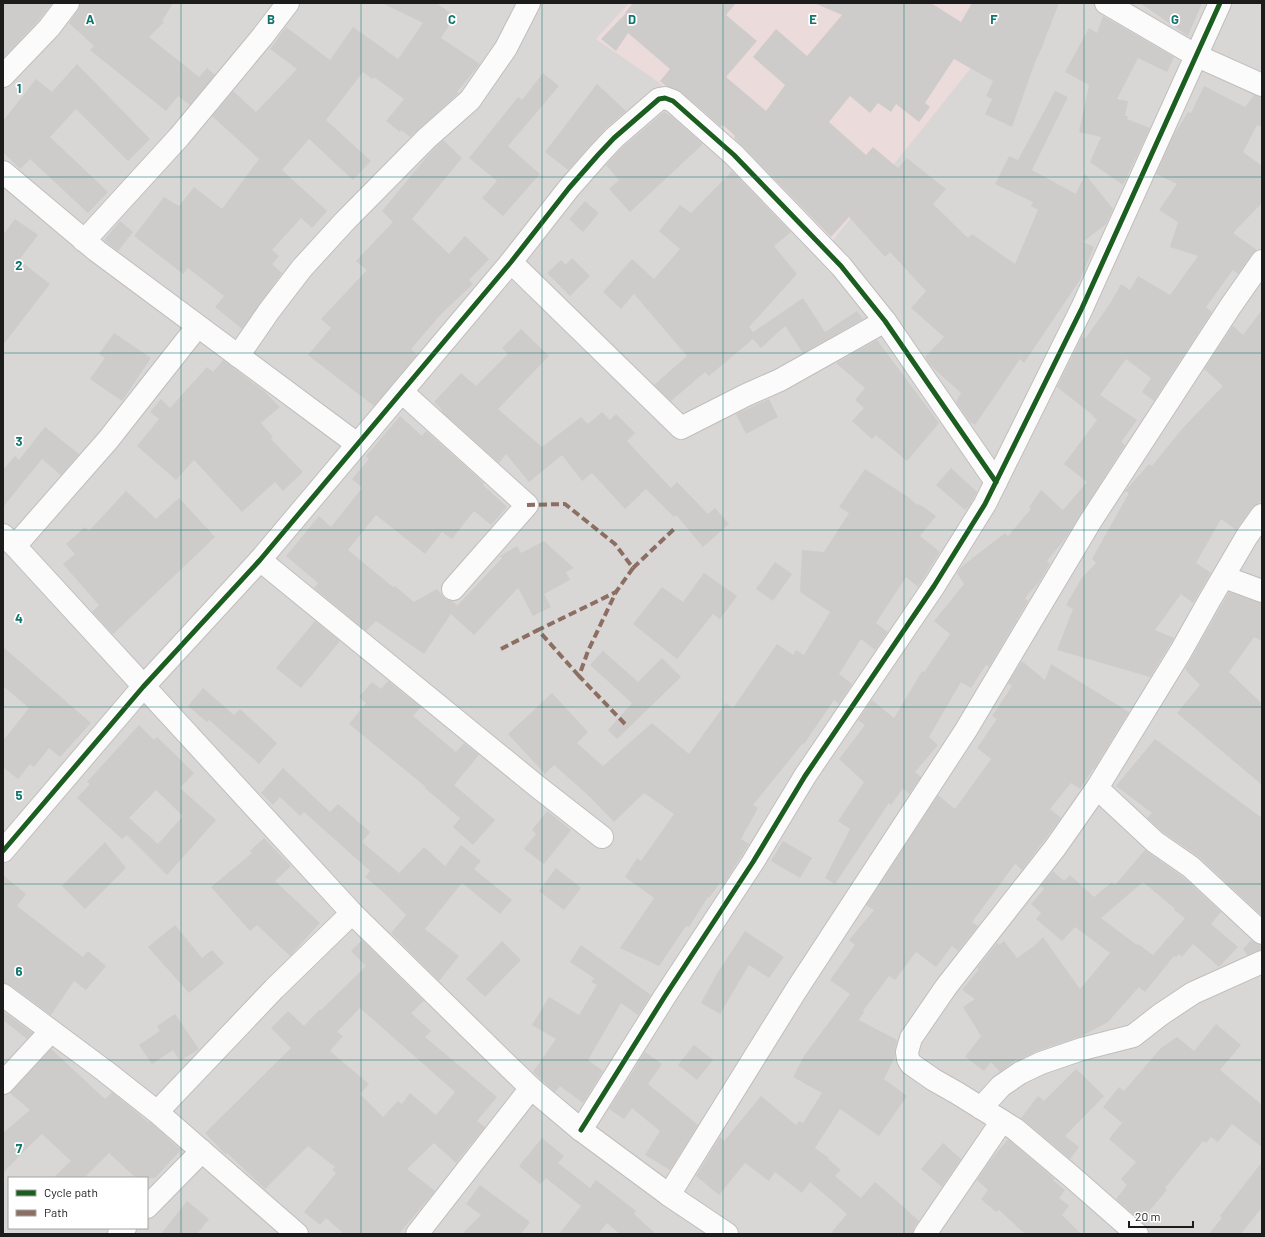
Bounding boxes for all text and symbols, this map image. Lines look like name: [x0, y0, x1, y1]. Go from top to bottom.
text: A: [86, 11, 95, 27]
text: B: [267, 11, 275, 27]
text: C: [448, 11, 456, 27]
text: D: [628, 11, 636, 27]
text: E: [809, 11, 817, 27]
text: F: [990, 11, 998, 27]
text: G: [1171, 11, 1179, 27]
text: 1: [17, 80, 21, 96]
text: 2: [15, 257, 23, 273]
text: 3: [15, 433, 23, 449]
text: 4: [15, 610, 23, 626]
text: 5: [15, 787, 23, 803]
text: 6: [16, 963, 23, 979]
text: 7: [16, 1140, 23, 1156]
legend: [8, 1177, 148, 1229]
text: Cycle path: [44, 1185, 98, 1199]
scale bar: [1129, 1203, 1193, 1229]
text: Path: [44, 1205, 68, 1219]
text: 20 m: [1135, 1209, 1161, 1223]

